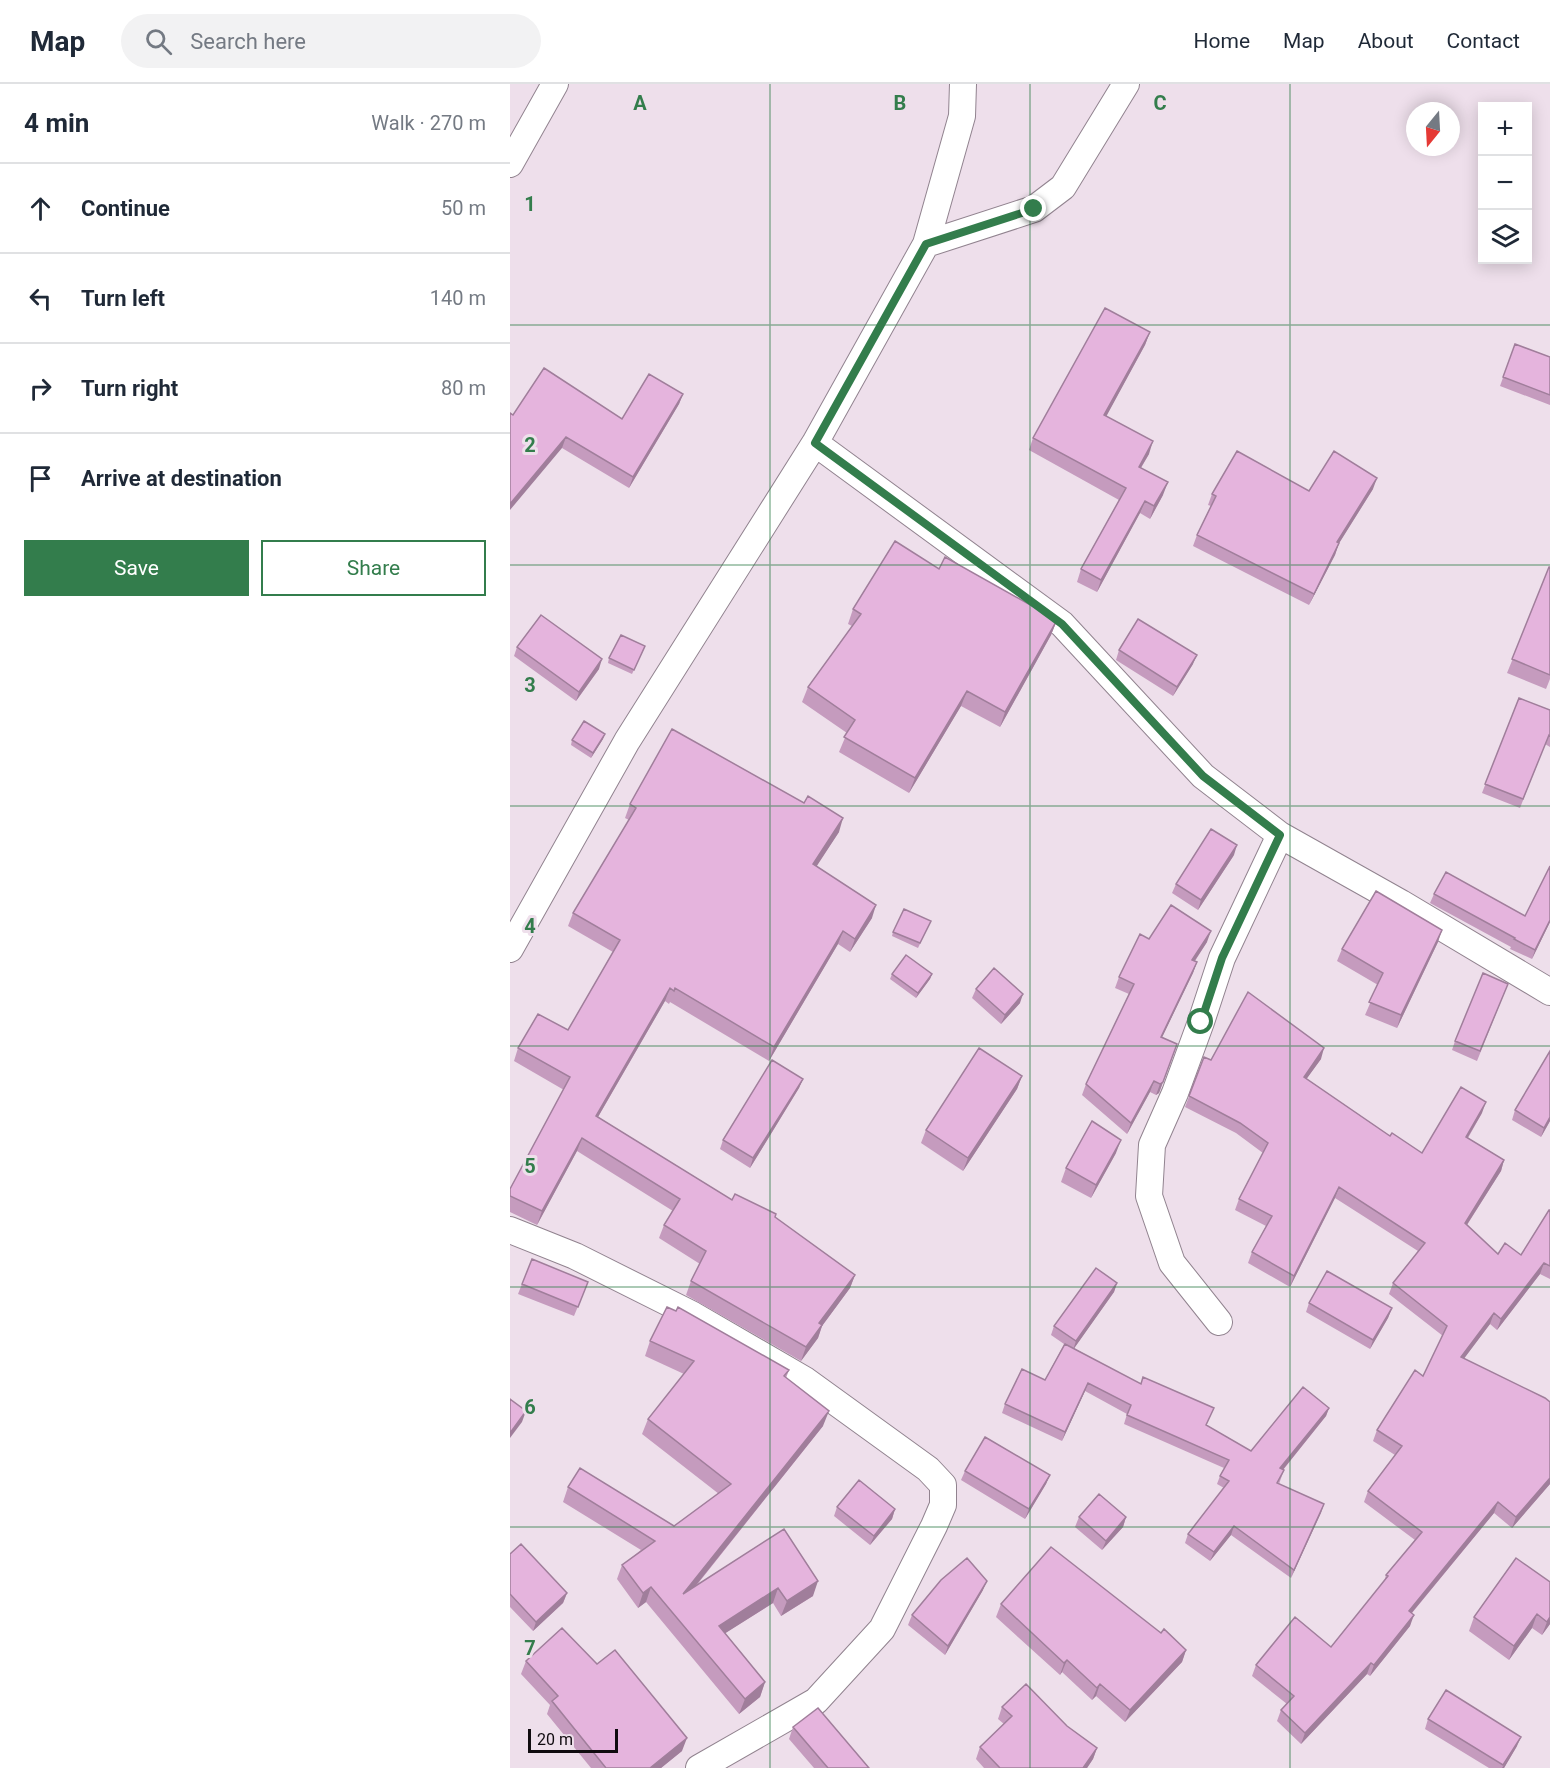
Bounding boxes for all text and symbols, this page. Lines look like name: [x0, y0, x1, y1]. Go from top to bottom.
search box: [121, 14, 541, 68]
text: Map: [30, 25, 85, 58]
icon: search: [142, 25, 175, 58]
text: Search here: [190, 29, 306, 54]
text: Home: [1194, 29, 1250, 53]
text: Map: [1283, 29, 1325, 53]
text: About: [1358, 29, 1414, 53]
text: Contact: [1447, 29, 1520, 53]
text: A: [633, 91, 647, 115]
text: B: [894, 91, 906, 115]
text: C: [1153, 91, 1167, 115]
north arrow: [1406, 102, 1460, 156]
map controls: [1478, 102, 1532, 264]
button: +: [1478, 102, 1532, 156]
text: 4 min: [24, 108, 89, 138]
text: Walk · 270 m: [371, 111, 486, 135]
button: −: [1478, 156, 1532, 210]
icon: ahead: [24, 192, 57, 225]
text: 1: [524, 192, 536, 216]
route end: [1020, 195, 1046, 221]
text: Continue: [81, 196, 170, 221]
text: 50 m: [441, 196, 486, 220]
button: layers: [1478, 210, 1532, 264]
icon: left: [24, 282, 57, 315]
text: Turn left: [81, 286, 165, 311]
text: 140 m: [430, 286, 486, 310]
icon: right: [24, 372, 57, 405]
text: Turn right: [81, 376, 178, 401]
text: 80 m: [441, 376, 486, 400]
text: 2: [524, 433, 536, 457]
icon: arrive: [24, 462, 57, 495]
text: Arrive at destination: [81, 466, 282, 491]
button: Save: [24, 540, 249, 596]
button: Share: [261, 540, 486, 596]
text: 3: [524, 673, 536, 697]
text: 4: [524, 914, 536, 938]
route start: [1187, 1008, 1213, 1034]
text: 5: [524, 1154, 536, 1178]
text: 6: [524, 1395, 536, 1419]
text: 7: [524, 1636, 536, 1660]
scale bar: [528, 1726, 618, 1754]
text: 20 m: [537, 1730, 573, 1749]

